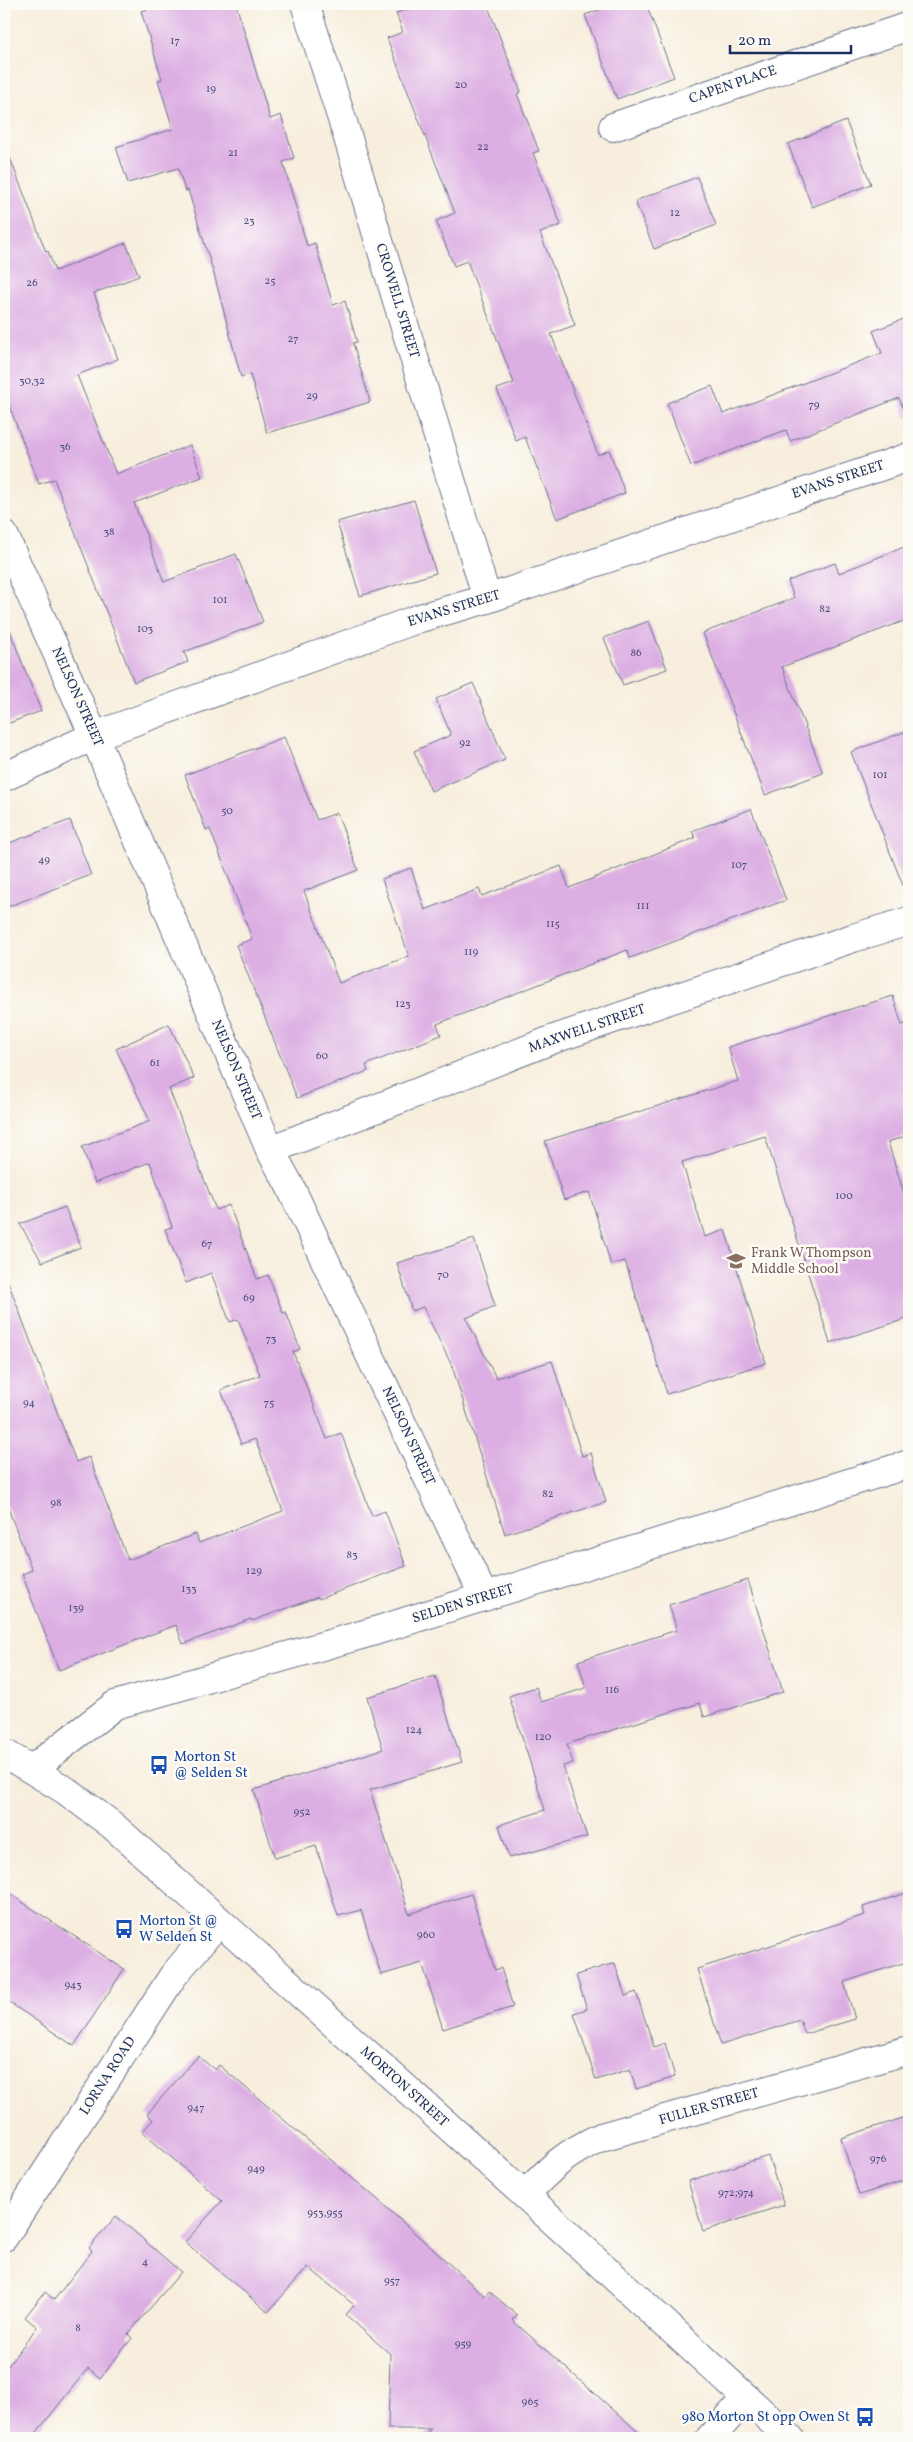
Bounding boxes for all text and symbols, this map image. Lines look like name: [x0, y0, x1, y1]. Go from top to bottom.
scale bar: [730, 22, 852, 54]
text: 20 m: [738, 31, 771, 52]
house number: 17: [170, 34, 180, 49]
street label: CAPEN PLACE: [687, 61, 779, 109]
house number: 20: [455, 78, 468, 93]
house number: 19: [206, 82, 216, 97]
house number: 22: [477, 140, 489, 155]
house number: 21: [228, 146, 238, 161]
house number: 12: [670, 206, 680, 221]
house number: 23: [243, 214, 255, 229]
street label: CROWELL STREET: [371, 241, 423, 361]
house number: 25: [264, 274, 276, 289]
house number: 26: [26, 276, 38, 291]
house number: 27: [288, 332, 298, 347]
house number: 30,32: [19, 374, 45, 389]
house number: 29: [306, 389, 318, 404]
house number: 79: [809, 398, 820, 413]
house number: 36: [59, 440, 71, 455]
street label: EVANS STREET: [789, 456, 887, 504]
house number: 38: [103, 525, 115, 540]
street label: EVANS STREET: [405, 586, 503, 632]
house number: 101: [212, 593, 228, 608]
house number: 82: [819, 602, 831, 617]
house number: 103: [137, 622, 153, 637]
street label: NELSON STREET: [47, 644, 107, 750]
house number: 86: [630, 646, 642, 661]
house number: 92: [459, 736, 471, 751]
house number: 101: [872, 768, 888, 783]
house number: 50: [221, 804, 233, 819]
house number: 49: [38, 853, 50, 868]
house number: 107: [731, 858, 747, 873]
house number: 111: [637, 899, 649, 914]
house number: 115: [546, 917, 560, 932]
house number: 119: [464, 945, 478, 960]
house number: 123: [395, 997, 411, 1012]
street label: MAXWELL STREET: [526, 1000, 648, 1058]
street label: NELSON STREET: [206, 1017, 266, 1123]
house number: 60: [316, 1049, 328, 1064]
house number: 61: [150, 1056, 160, 1071]
house number: 100: [835, 1189, 853, 1204]
house number: 67: [202, 1237, 212, 1252]
place label: Frank W Thompson Middle School: [751, 1244, 872, 1279]
school or university icon: Frank W Thompson Middle School: [725, 1250, 747, 1272]
house number: 70: [437, 1268, 449, 1283]
house number: 69: [243, 1291, 255, 1306]
house number: 73: [266, 1332, 277, 1347]
street label: NELSON STREET: [377, 1383, 439, 1489]
house number: 94: [23, 1396, 35, 1411]
house number: 75: [264, 1396, 274, 1411]
house number: 82: [542, 1487, 554, 1502]
house number: 98: [50, 1496, 62, 1511]
house number: 83: [346, 1548, 358, 1563]
house number: 129: [246, 1564, 262, 1579]
street label: SELDEN STREET: [410, 1580, 516, 1628]
house number: 133: [181, 1582, 197, 1597]
house number: 139: [68, 1601, 84, 1616]
house number: 116: [605, 1683, 619, 1698]
house number: 124: [406, 1723, 423, 1738]
house number: 120: [535, 1730, 552, 1745]
place label: Morton St @ Selden St: [174, 1748, 248, 1783]
bus stop icon: Morton St @ Selden St: [148, 1754, 170, 1776]
house number: 952: [294, 1805, 310, 1820]
place label: Morton St @ W Selden St: [139, 1912, 218, 1947]
bus stop icon: Morton St @ W Selden St: [113, 1918, 135, 1940]
house number: 960: [417, 1928, 436, 1943]
house number: 943: [64, 1978, 82, 1993]
street label: LORNA ROAD: [76, 2033, 140, 2119]
street label: MORTON STREET: [356, 2042, 452, 2132]
street label: FULLER STREET: [657, 2084, 761, 2130]
house number: 947: [187, 2101, 205, 2116]
house number: 976: [870, 2152, 887, 2167]
house number: 949: [247, 2162, 265, 2177]
house number: 972;974: [718, 2186, 754, 2201]
house number: 953,955: [307, 2206, 343, 2221]
house number: 4: [142, 2255, 149, 2270]
house number: 957: [384, 2274, 400, 2289]
house number: 8: [75, 2321, 81, 2336]
house number: 959: [455, 2337, 471, 2352]
house number: 965: [521, 2395, 539, 2410]
bus stop icon: 980 Morton St opp Owen St: [854, 2406, 876, 2428]
place label: 980 Morton St opp Owen St: [682, 2408, 850, 2427]

